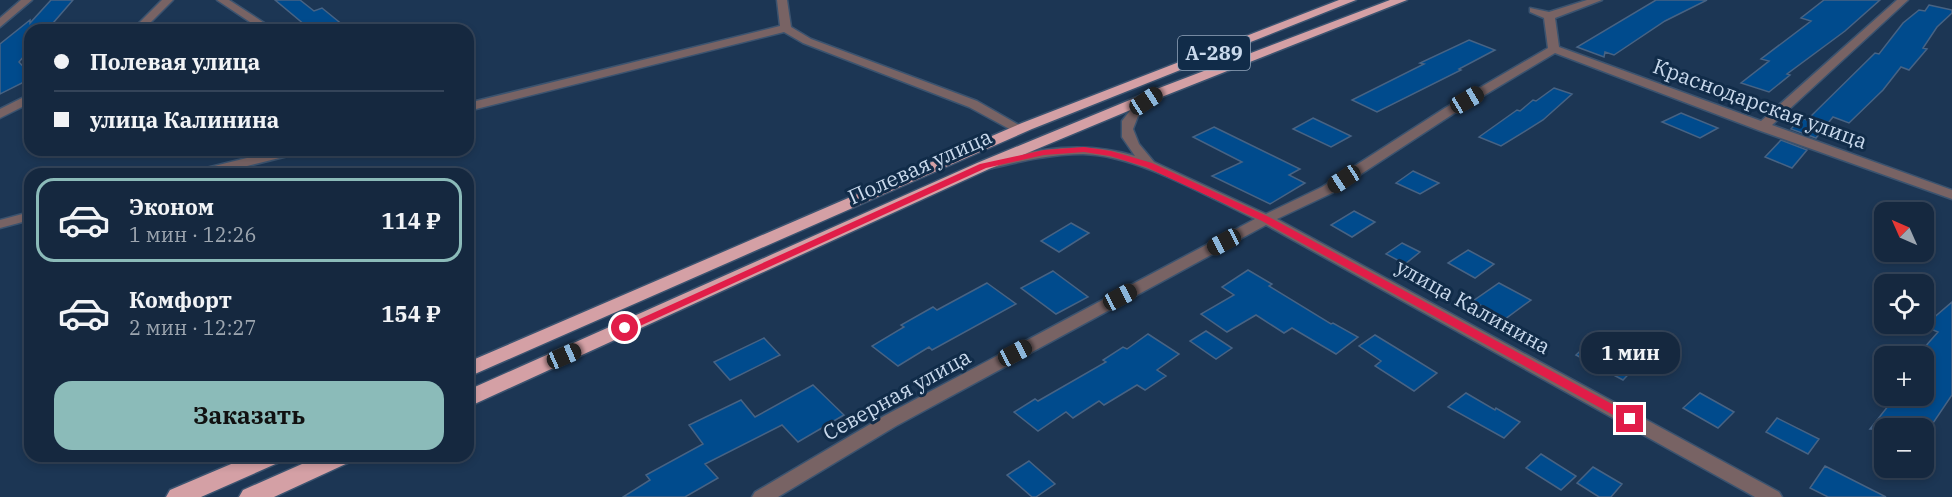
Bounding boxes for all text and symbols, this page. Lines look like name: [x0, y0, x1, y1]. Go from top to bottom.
road number: А-289: [1178, 36, 1250, 70]
text: Полевая улица: [90, 47, 260, 76]
street label: Краснодарская улица: [1649, 51, 1871, 155]
car: [1447, 83, 1487, 117]
car: [1126, 84, 1166, 118]
text: улица Калинина: [90, 105, 279, 134]
street label: Полевая улица: [843, 122, 996, 210]
car: [1324, 162, 1364, 196]
text: Эконом: [129, 192, 214, 221]
icon: car: [57, 193, 111, 247]
north arrow: [1874, 202, 1934, 262]
map controls: [1874, 202, 1934, 478]
text: 114 ₽: [381, 206, 441, 235]
text: 1 мин · 12:26: [129, 221, 257, 248]
car: [1204, 226, 1244, 258]
street label: улица Калинина: [1391, 252, 1556, 360]
button: locate: [1874, 274, 1934, 334]
car: [1100, 281, 1140, 313]
text: Комфорт: [129, 285, 232, 314]
icon: car: [57, 286, 111, 340]
text: 154 ₽: [381, 299, 441, 328]
text: 2 мин · 12:27: [129, 314, 257, 341]
route start: [611, 314, 638, 341]
callout: 1 мин: [1580, 332, 1680, 374]
car: [995, 337, 1035, 369]
text: 1 мин: [1601, 339, 1660, 366]
car: [544, 340, 584, 372]
street label: Северная улица: [817, 342, 976, 446]
button: +: [1874, 346, 1934, 406]
button: Заказать: [54, 381, 444, 450]
route end: [1616, 405, 1643, 432]
button: −: [1874, 418, 1934, 478]

